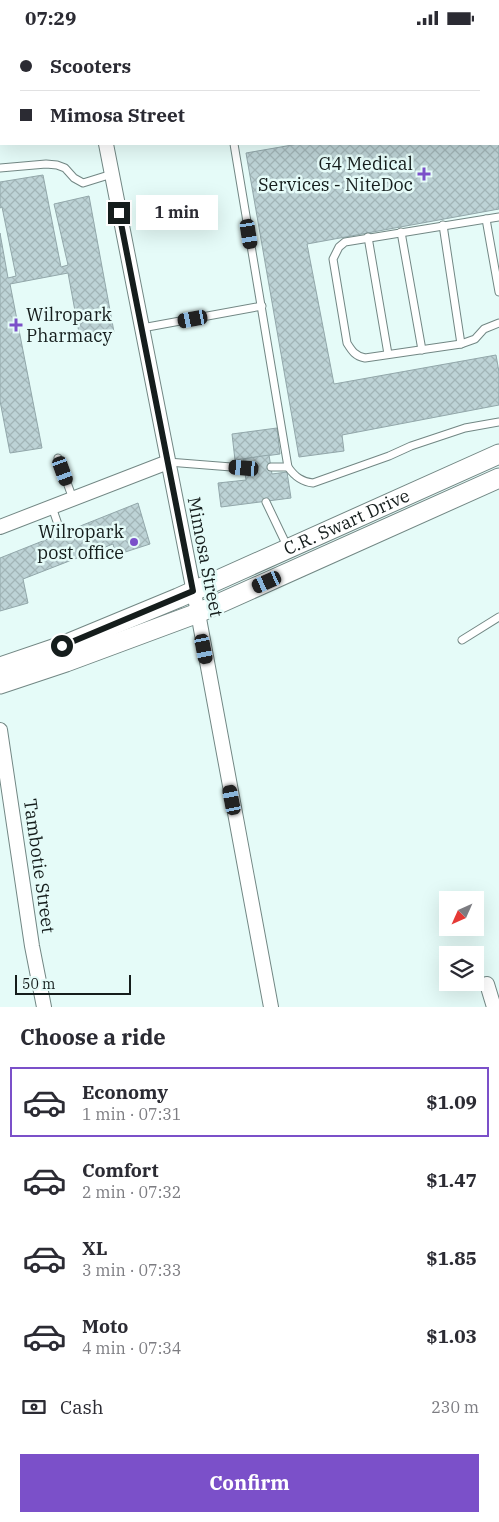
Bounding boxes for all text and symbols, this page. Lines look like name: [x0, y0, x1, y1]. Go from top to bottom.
text: 07:29: [25, 6, 76, 30]
text: Scooters: [50, 54, 131, 78]
text: Mimosa Street: [50, 103, 185, 127]
place label: G4 Medical Services - NiteDoc: [258, 152, 413, 196]
marker: G4 Medical Services - NiteDoc: [417, 167, 431, 181]
callout: 1 min: [136, 195, 219, 231]
route end: [108, 202, 130, 224]
text: 1 min: [155, 202, 199, 222]
car: [239, 218, 258, 250]
place label: Wilropark Pharmacy: [26, 303, 113, 347]
car: [176, 309, 209, 329]
marker: Wilropark Pharmacy: [10, 319, 22, 331]
car: [50, 454, 75, 488]
car: [228, 459, 259, 477]
street label: C.R. Swart Drive: [280, 484, 413, 560]
street label: Mimosa Street: [183, 495, 228, 619]
place label: Wilropark post office: [37, 520, 124, 564]
marker: Wilropark post office: [128, 536, 140, 548]
car: [250, 569, 283, 595]
car: [193, 633, 214, 665]
route start: [51, 635, 73, 657]
car: [221, 784, 242, 816]
street label: Tambotie Street: [19, 797, 60, 935]
north arrow: [439, 891, 484, 936]
map controls: [439, 891, 484, 991]
button: layers: [439, 946, 484, 991]
scale bar: [15, 972, 131, 995]
text: 50 m: [22, 975, 55, 993]
text: Choose a ride: [20, 1022, 166, 1051]
icon: car: [22, 1080, 67, 1125]
text: Economy: [82, 1080, 168, 1104]
text: $1.09: [426, 1090, 477, 1114]
text: 1 min · 07:31: [82, 1104, 181, 1124]
icon: car: [22, 1158, 67, 1203]
text: Comfort: [82, 1158, 159, 1182]
text: $1.47: [426, 1168, 477, 1192]
text: 2 min · 07:32: [82, 1182, 181, 1202]
icon: car: [22, 1236, 67, 1281]
text: XL: [82, 1236, 108, 1260]
text: $1.85: [426, 1246, 477, 1270]
text: 3 min · 07:33: [82, 1260, 181, 1280]
icon: car: [22, 1314, 67, 1359]
text: Moto: [82, 1314, 128, 1338]
text: $1.03: [426, 1324, 477, 1348]
text: 4 min · 07:34: [82, 1338, 181, 1358]
icon: cash: [20, 1393, 48, 1421]
text: Cash: [60, 1395, 104, 1419]
text: 230 m: [431, 1397, 479, 1417]
button: Confirm: [20, 1454, 479, 1512]

